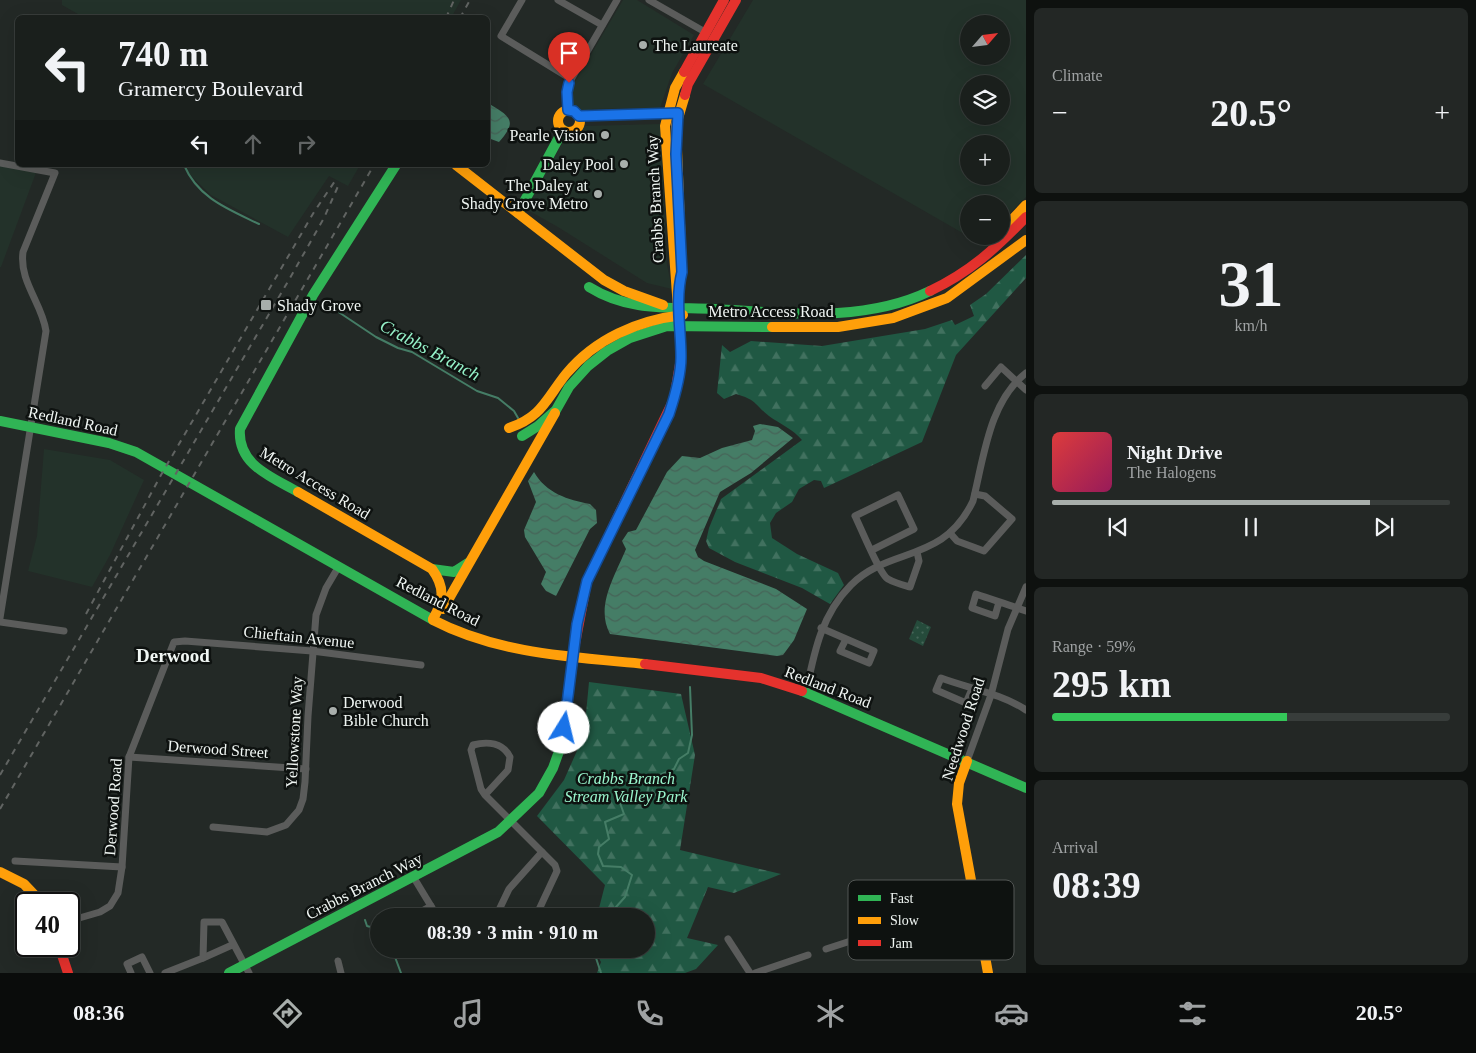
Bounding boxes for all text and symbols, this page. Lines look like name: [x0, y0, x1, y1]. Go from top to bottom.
north arrow: [960, 15, 1010, 65]
map controls: [960, 15, 1010, 245]
pin: [548, 32, 590, 83]
icon: left: [35, 35, 100, 100]
text: 740 m: [118, 35, 208, 74]
place label: The Laureate: [653, 37, 738, 54]
icon: arrive: [555, 39, 583, 67]
marker: The Laureate: [637, 39, 649, 51]
text: Climate: [1052, 67, 1103, 84]
button: layers: [960, 75, 1010, 125]
text: Gramercy Boulevard: [118, 76, 303, 101]
text: 20.5°: [1210, 92, 1292, 134]
text: −: [1052, 97, 1068, 128]
text: +: [1434, 97, 1450, 128]
place label: Pearle Vision: [510, 127, 595, 144]
marker: Pearle Vision: [599, 129, 611, 141]
icon: left: [186, 130, 214, 158]
icon: ahead: [239, 130, 267, 158]
icon: right: [292, 130, 320, 158]
street label: Crabbs Branch Way: [643, 135, 668, 263]
button: +: [960, 135, 1010, 185]
place label: Daley Pool: [542, 156, 615, 174]
marker: Daley Pool: [618, 158, 630, 170]
place label: The Daley at Shady Grove Metro: [461, 177, 589, 213]
marker: The Daley at Shady Grove Metro: [592, 188, 604, 200]
button: −: [960, 195, 1010, 245]
text: 31: [1219, 248, 1284, 320]
place label: Shady Grove: [277, 297, 361, 315]
marker: Shady Grove: [259, 298, 273, 312]
street label: Metro Access Road: [708, 303, 834, 320]
water label: Crabbs Branch: [377, 315, 483, 385]
text: km/h: [1235, 317, 1267, 334]
street label: Redland Road: [27, 403, 119, 439]
text: Night Drive: [1127, 442, 1223, 463]
street label: Metro Access Road: [257, 443, 373, 523]
text: The Halogens: [1127, 464, 1216, 481]
icon: previous: [1104, 513, 1132, 541]
icon: pause: [1237, 513, 1265, 541]
icon: next: [1370, 513, 1398, 541]
street label: Redland Road: [394, 573, 482, 629]
street label: Chieftain Avenue: [243, 623, 355, 651]
text: Range · 59%: [1052, 638, 1136, 655]
district label: Derwood: [136, 645, 210, 666]
street label: Redland Road: [782, 663, 874, 711]
text: 295 km: [1052, 663, 1171, 705]
street label: Needwood Road: [938, 675, 988, 783]
street label: Yellowstone Way: [283, 676, 306, 788]
place label: Derwood Bible Church: [343, 694, 429, 729]
position arrow: [537, 701, 589, 753]
marker: Derwood Bible Church: [327, 705, 339, 717]
street label: Derwood Street: [167, 737, 269, 761]
street label: Derwood Road: [101, 758, 125, 856]
park label: Crabbs Branch Stream Valley Park: [565, 770, 688, 806]
text: Arrival: [1052, 839, 1098, 856]
street label: Crabbs Branch Way: [303, 849, 425, 924]
text: 08:39: [1052, 864, 1141, 906]
legend: [848, 880, 1014, 960]
text: Fast: [890, 891, 913, 906]
speed limit sign: 40: [15, 892, 80, 957]
text: Slow: [890, 913, 920, 928]
text: 08:39 · 3 min · 910 m: [427, 922, 598, 943]
text: Jam: [890, 936, 913, 951]
icon: directions: [270, 996, 305, 1031]
icon: music: [451, 996, 486, 1031]
icon: phone: [632, 996, 667, 1031]
icon: climate: [813, 996, 848, 1031]
icon: car: [994, 996, 1029, 1031]
icon: filters: [1175, 996, 1210, 1031]
text: 08:36: [73, 1000, 124, 1025]
text: 20.5°: [1356, 1000, 1403, 1025]

